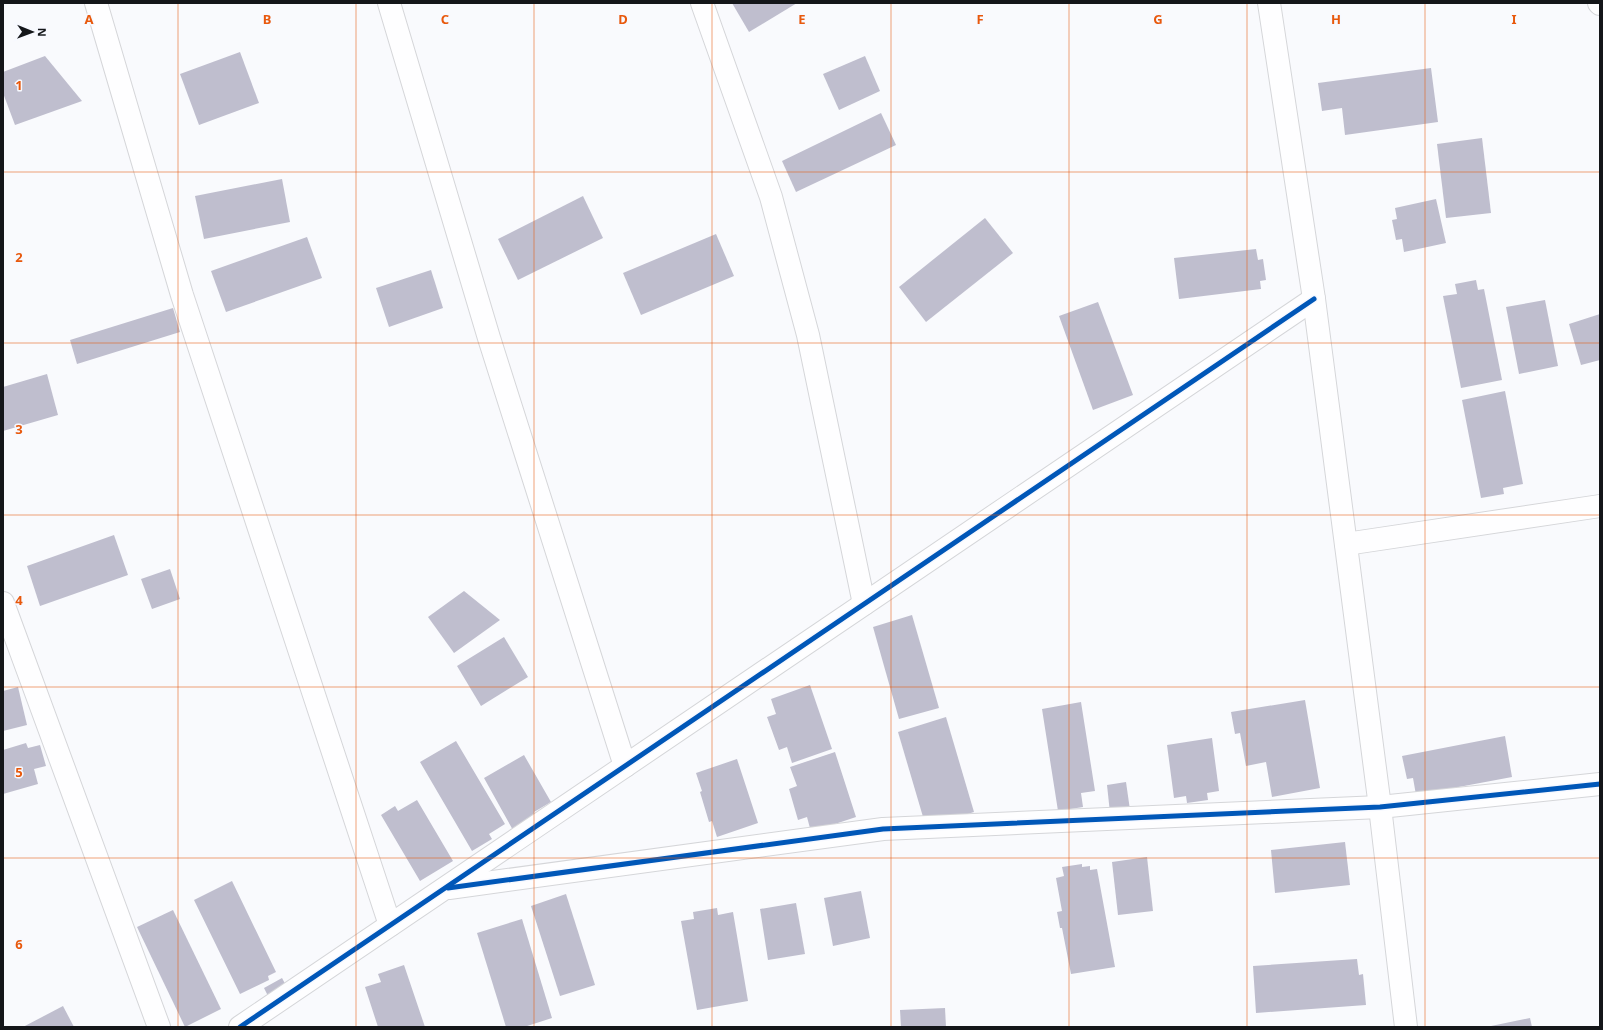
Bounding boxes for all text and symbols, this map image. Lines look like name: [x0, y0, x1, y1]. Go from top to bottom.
text: A: [85, 10, 94, 28]
text: B: [263, 10, 271, 28]
text: C: [441, 10, 449, 28]
text: D: [618, 10, 628, 28]
text: E: [798, 10, 806, 28]
text: F: [976, 10, 984, 28]
text: G: [1153, 10, 1163, 28]
text: H: [1331, 10, 1341, 28]
text: I: [1511, 10, 1517, 28]
north arrow: [12, 12, 52, 52]
text: N: [35, 28, 50, 37]
text: 1: [15, 76, 23, 94]
text: 2: [15, 248, 23, 266]
text: 3: [15, 420, 23, 438]
text: 4: [15, 591, 23, 609]
text: 5: [15, 763, 23, 781]
text: 6: [15, 935, 23, 953]

